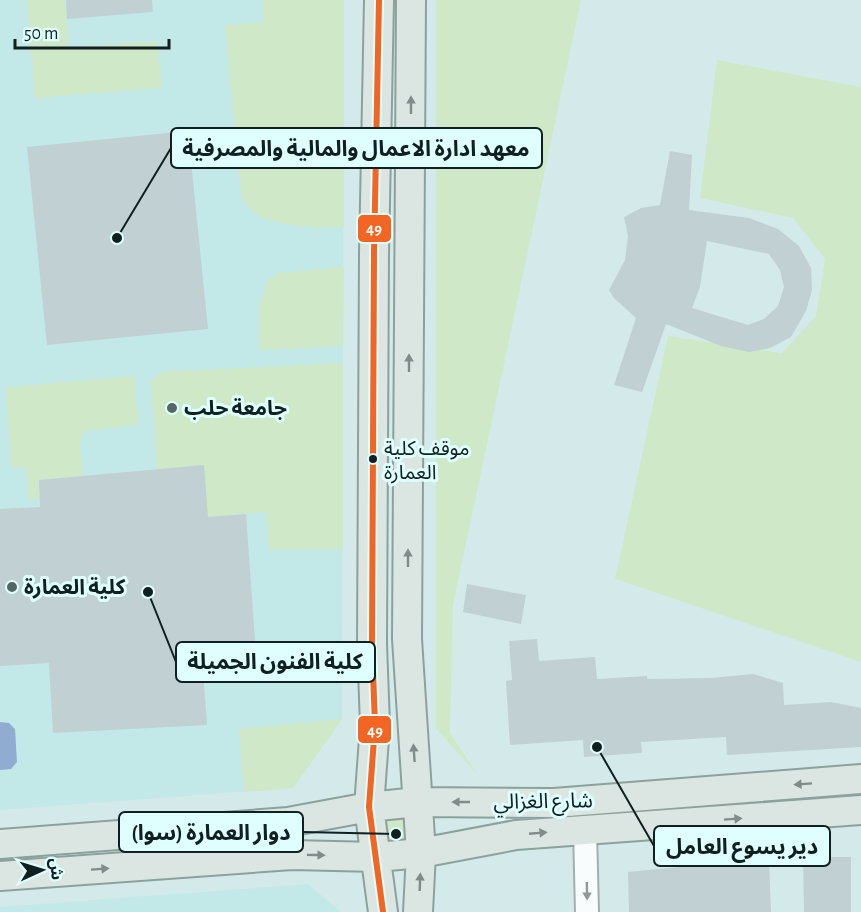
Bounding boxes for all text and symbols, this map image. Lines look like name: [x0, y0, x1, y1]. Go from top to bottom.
scale bar: [15, 12, 170, 50]
text: 50 m: [24, 25, 58, 43]
one-way arrow: [406, 95, 416, 114]
callout: معهد ادارة الاعمال والمالية والمصرفية: [171, 128, 542, 168]
text: معهد ادارة الاعمال والمالية والمصرفية: [182, 137, 530, 162]
line badge: 49: [357, 214, 392, 243]
text: 49: [366, 221, 382, 237]
one-way arrow: [404, 353, 414, 372]
place label: جامعة حلب: [184, 398, 287, 420]
marker: جامعة حلب: [165, 401, 179, 415]
place label: موقف كلية العمارة: [384, 439, 470, 484]
marker: موقف كلية العمارة: [367, 453, 379, 465]
one-way arrow: [403, 548, 413, 567]
place label: كلية العمارة: [24, 577, 126, 599]
marker: كلية العمارة: [5, 580, 19, 594]
callout: كلية الفنون الجميلة: [176, 642, 375, 682]
text: كلية الفنون الجميلة: [187, 650, 364, 674]
line badge: 49: [357, 715, 392, 744]
text: 49: [367, 723, 383, 739]
one-way arrow: [410, 743, 419, 762]
one-way arrow: [793, 779, 812, 788]
street label: شارع الغزالي: [493, 790, 593, 818]
one-way arrow: [452, 797, 471, 807]
callout: دوار العمارة (سوا): [119, 812, 303, 852]
one-way arrow: [723, 814, 742, 823]
text: دوار العمارة (سوا): [131, 822, 291, 846]
callout: دير يسوع العامل: [654, 826, 830, 866]
one-way arrow: [529, 828, 548, 838]
text: دير يسوع العامل: [666, 836, 818, 863]
north arrow: [12, 840, 72, 900]
one-way arrow: [306, 851, 325, 860]
text: ش: [46, 858, 65, 881]
one-way arrow: [91, 864, 110, 873]
one-way arrow: [415, 873, 424, 892]
one-way arrow: [582, 882, 592, 901]

